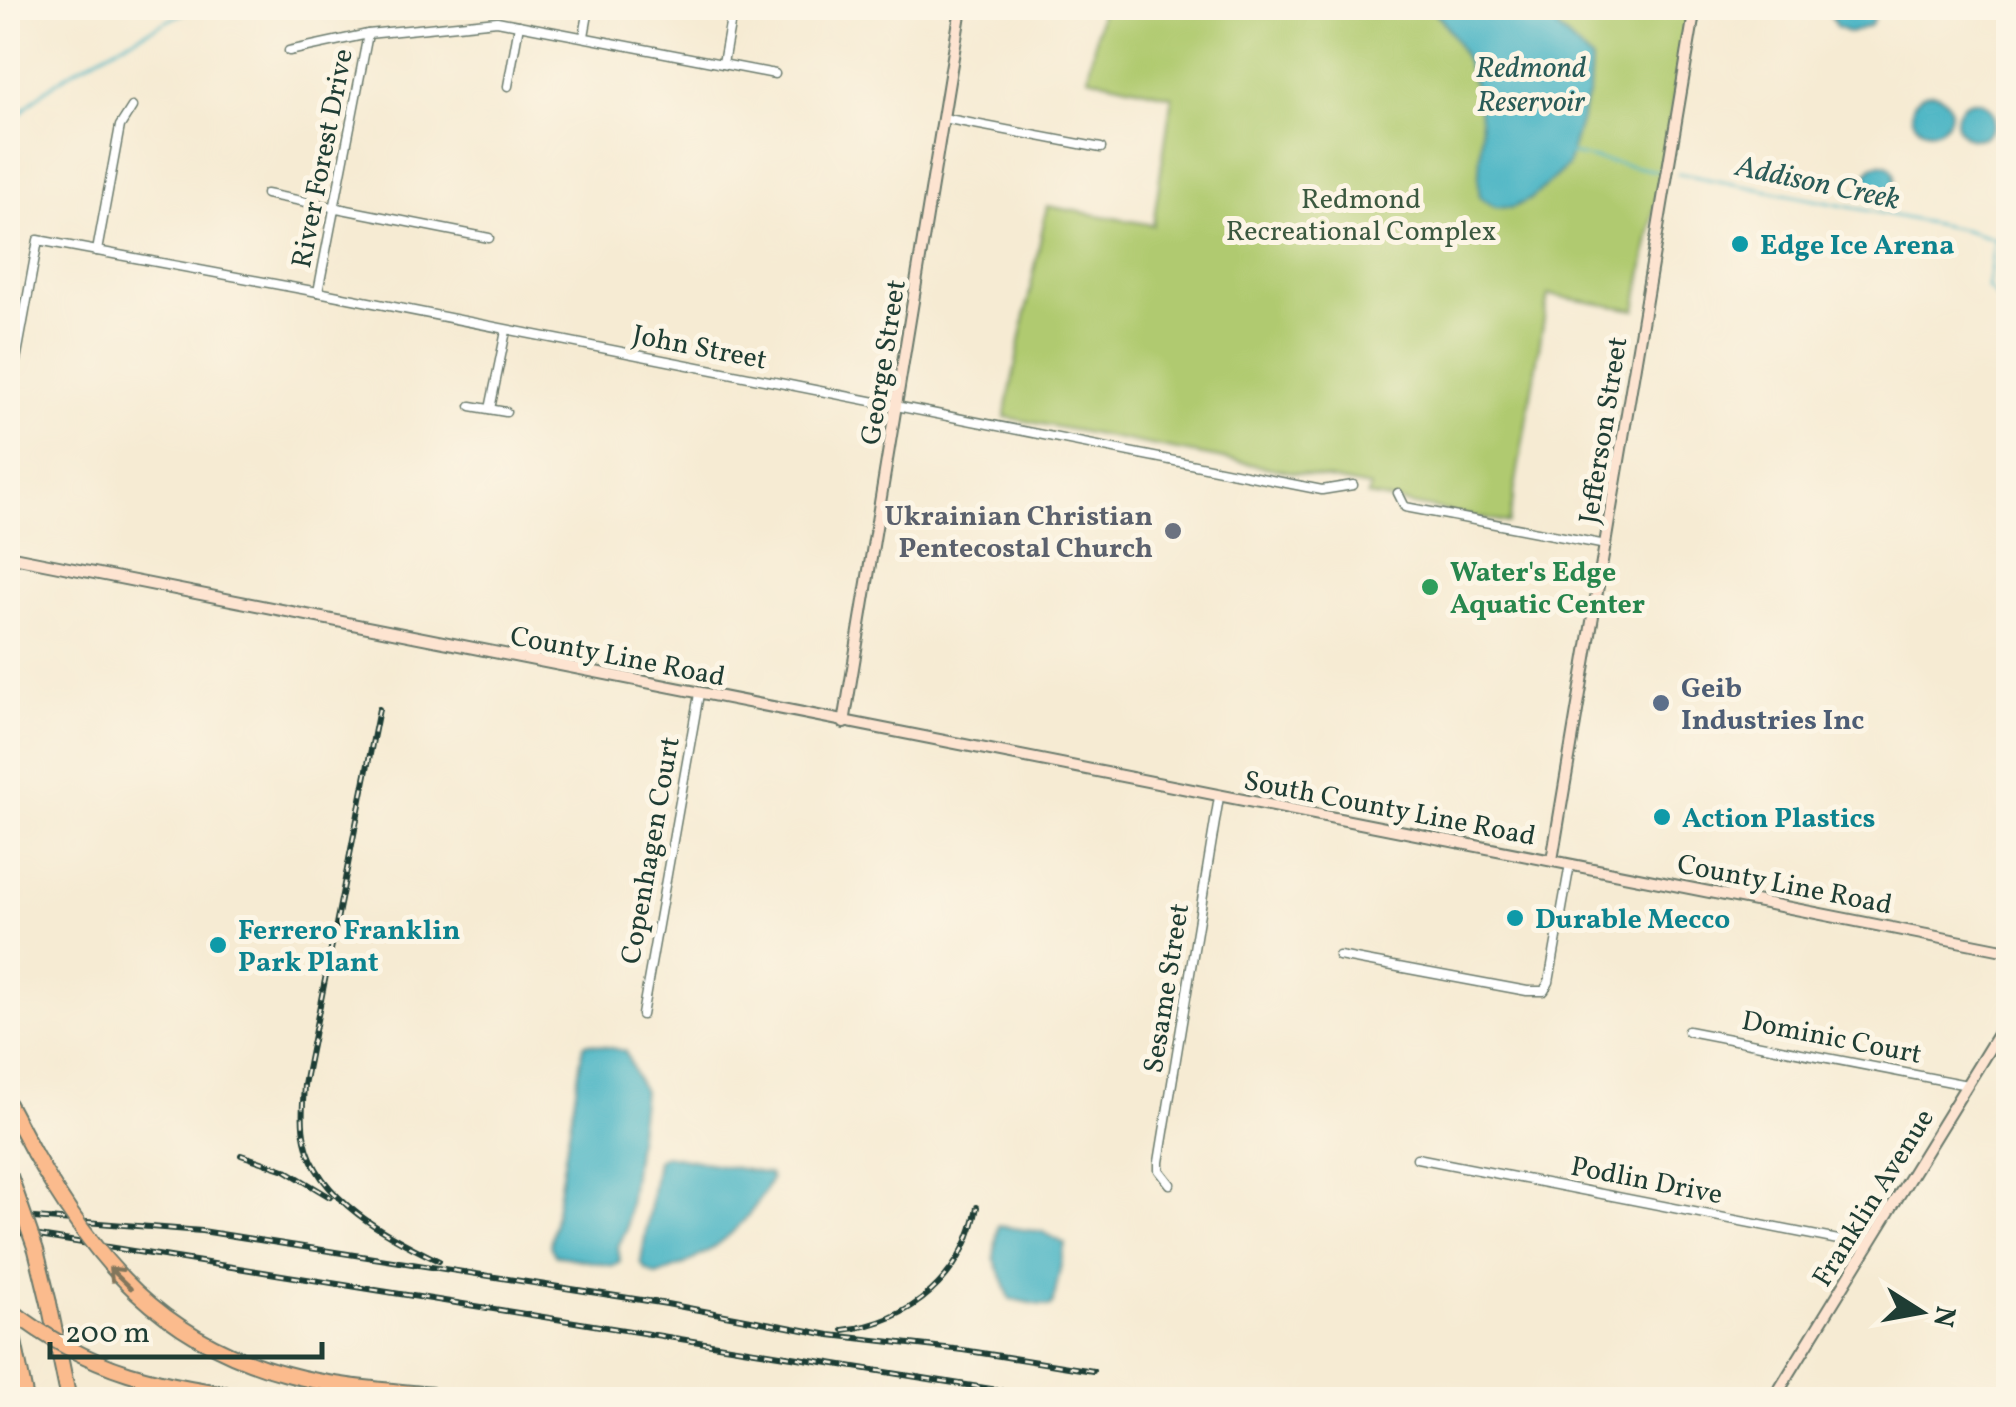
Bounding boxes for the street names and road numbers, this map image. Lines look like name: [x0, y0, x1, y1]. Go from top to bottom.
street label: River Forest Drive: [283, 45, 364, 271]
street label: George Street: [852, 277, 917, 448]
street label: John Street: [629, 316, 770, 381]
street label: Jefferson Street: [1570, 334, 1638, 527]
street label: County Line Road: [507, 617, 728, 697]
street label: Copenhagen Court: [612, 734, 691, 967]
street label: South County Line Road: [1240, 762, 1539, 857]
street label: County Line Road: [1674, 845, 1895, 925]
street label: Sesame Street: [1135, 901, 1200, 1076]
street label: Dominic Court: [1738, 1002, 1925, 1075]
street label: Franklin Avenue: [1804, 1102, 1945, 1295]
street label: Podlin Drive: [1567, 1148, 1726, 1215]

